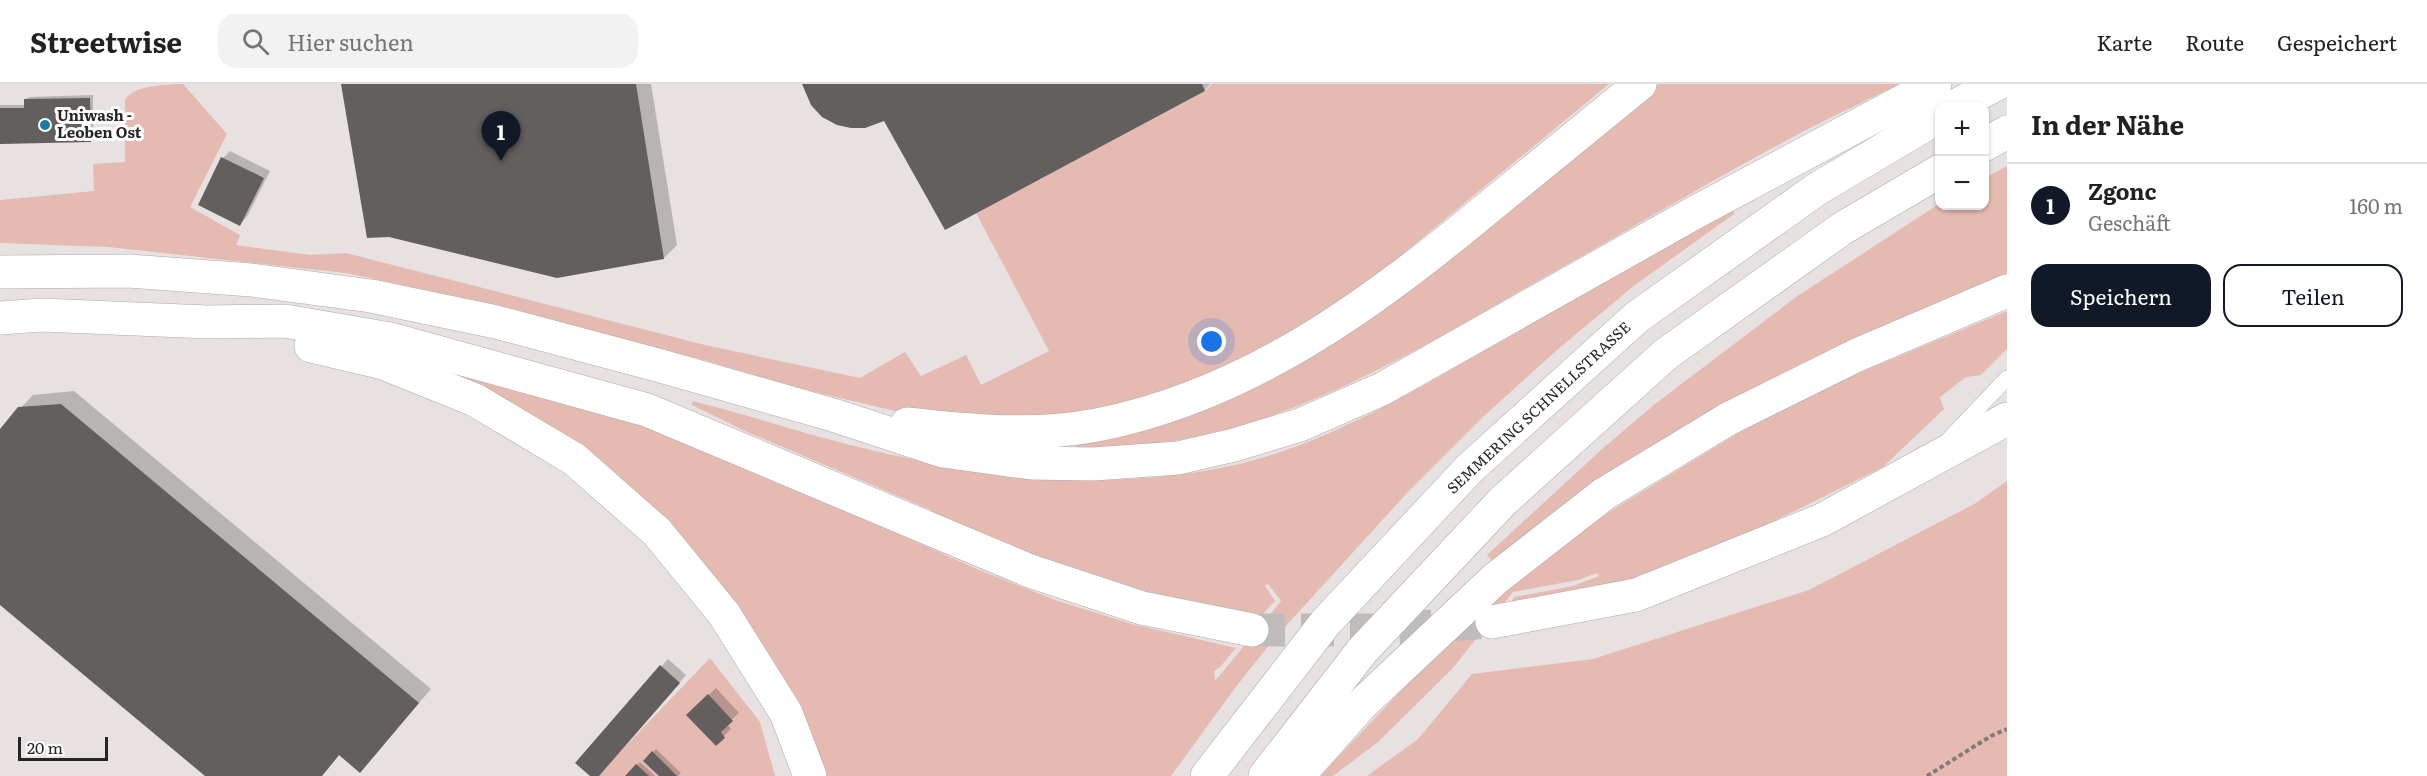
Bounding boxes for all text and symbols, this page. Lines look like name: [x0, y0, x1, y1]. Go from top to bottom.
search box: [218, 14, 638, 68]
text: Streetwise: [30, 20, 182, 62]
icon: search: [239, 25, 272, 58]
text: Hier suchen: [287, 25, 414, 58]
text: Karte: [2096, 26, 2152, 57]
text: Route: [2185, 26, 2244, 57]
text: Gespeichert: [2277, 26, 2397, 57]
map controls: [1935, 102, 1989, 210]
button: +: [1935, 102, 1989, 156]
place label: Uniwash - Leoben Ost: [57, 103, 142, 143]
text: In der Nähe: [2031, 104, 2184, 143]
pin: 1: [482, 112, 520, 161]
marker: Uniwash - Leoben Ost: [38, 118, 52, 132]
button: −: [1935, 156, 1989, 210]
text: Zgonc: [2088, 174, 2157, 207]
text: 1: [2046, 190, 2055, 220]
text: 160 m: [2349, 190, 2403, 220]
text: Geschäft: [2088, 207, 2171, 237]
button: Speichern: [2031, 264, 2211, 327]
button: Teilen: [2223, 264, 2403, 327]
street label: SEMMERING SCHNELLSTRASSE: [1441, 315, 1635, 499]
your location: [1197, 327, 1226, 356]
scale bar: [18, 734, 108, 762]
text: 20 m: [27, 735, 63, 759]

